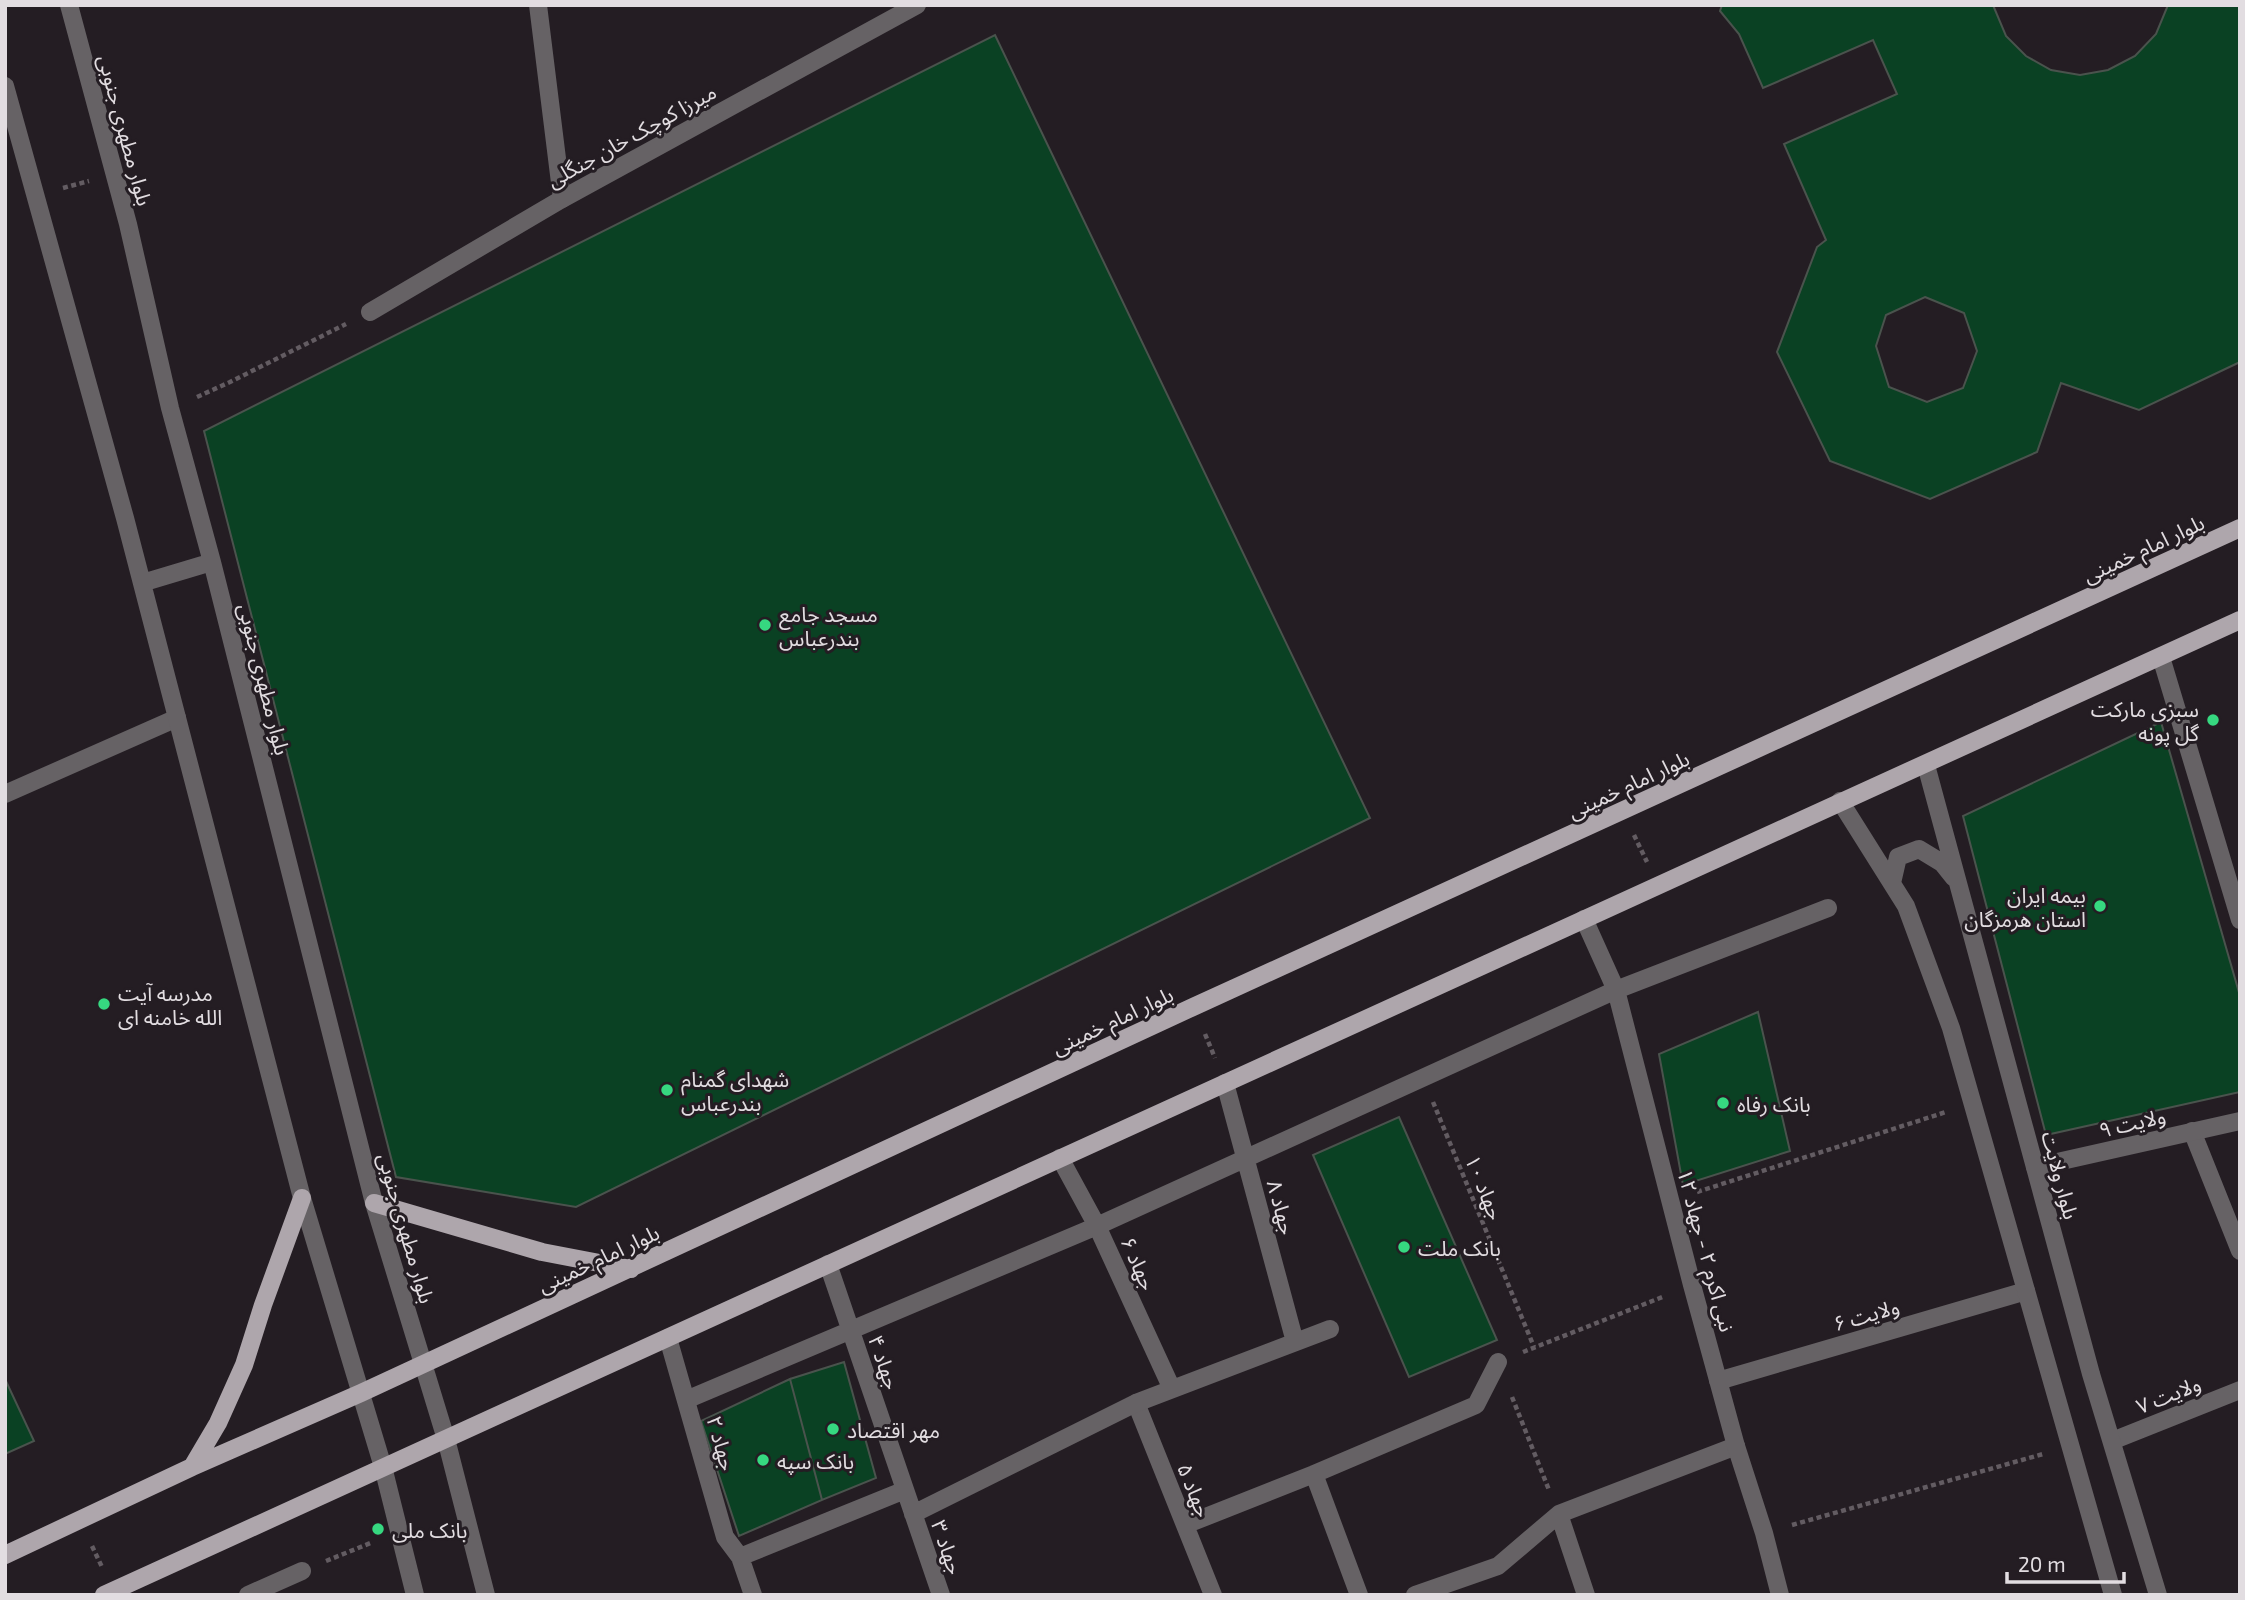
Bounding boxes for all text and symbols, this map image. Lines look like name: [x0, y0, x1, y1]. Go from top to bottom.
street label: بلوار مطهری جنوبی: [93, 52, 158, 209]
street label: میرزا کوچک خان جنگلی: [542, 78, 721, 194]
street label: بلوار امام خمینی: [2078, 509, 2210, 592]
street label: بلوار مطهری جنوبی: [233, 601, 296, 758]
place label: مسجد جامع بندرعباس: [779, 601, 878, 651]
marker: مسجد جامع بندرعباس: [757, 617, 773, 633]
place label: سبزی مارکت گل پونه: [2091, 696, 2199, 747]
marker: سبزی مارکت گل پونه: [2205, 712, 2221, 728]
street label: بلوار امام خمینی: [1563, 745, 1695, 828]
place label: بیمه ایران استان هرمزگان: [1964, 882, 2086, 932]
marker: بیمه ایران استان هرمزگان: [2092, 898, 2108, 914]
place label: مدرسه آیت الله خامنه ای: [118, 980, 222, 1030]
street label: بلوار امام خمینی: [1047, 981, 1179, 1064]
marker: مدرسه آیت الله خامنه ای: [96, 996, 112, 1012]
place label: شهدای گمنام بندرعباس: [681, 1066, 789, 1116]
marker: شهدای گمنام بندرعباس: [659, 1082, 675, 1098]
place label: بانک رفاه: [1737, 1091, 1811, 1117]
marker: بانک رفاه: [1715, 1095, 1731, 1111]
street label: ولایت ۹: [2096, 1102, 2168, 1143]
street label: بلوار ولایت: [2036, 1128, 2085, 1222]
street label: بلوار مطهری جنوبی: [373, 1150, 440, 1306]
street label: جهاد ۱۰: [1460, 1151, 1509, 1224]
street label: نبی اکرم ۲ - جهاد ۱۲: [1668, 1166, 1741, 1335]
street label: جهاد ۸: [1262, 1177, 1301, 1237]
street label: بلوار امام خمینی: [533, 1219, 665, 1302]
street label: جهاد ۶: [1115, 1232, 1162, 1294]
place label: بانک ملت: [1418, 1235, 1501, 1260]
marker: بانک ملت: [1396, 1239, 1412, 1255]
street label: ولایت ۶: [1830, 1293, 1902, 1336]
street label: جهاد ۴: [863, 1332, 906, 1393]
street label: ولایت ۷: [2132, 1370, 2204, 1419]
street label: جهاد ۲: [701, 1413, 742, 1474]
place label: مهر اقتصاد: [847, 1417, 940, 1443]
marker: مهر اقتصاد: [825, 1421, 841, 1437]
place label: بانک سپه: [777, 1448, 854, 1475]
marker: بانک سپه: [755, 1452, 771, 1468]
street label: جهاد ۵: [1172, 1459, 1217, 1521]
place label: بانک ملی: [392, 1517, 467, 1543]
street label: جهاد ۳: [926, 1517, 969, 1578]
marker: بانک ملی: [370, 1521, 386, 1537]
scale bar: [2007, 1540, 2124, 1584]
text: 20 m: [2018, 1551, 2066, 1576]

